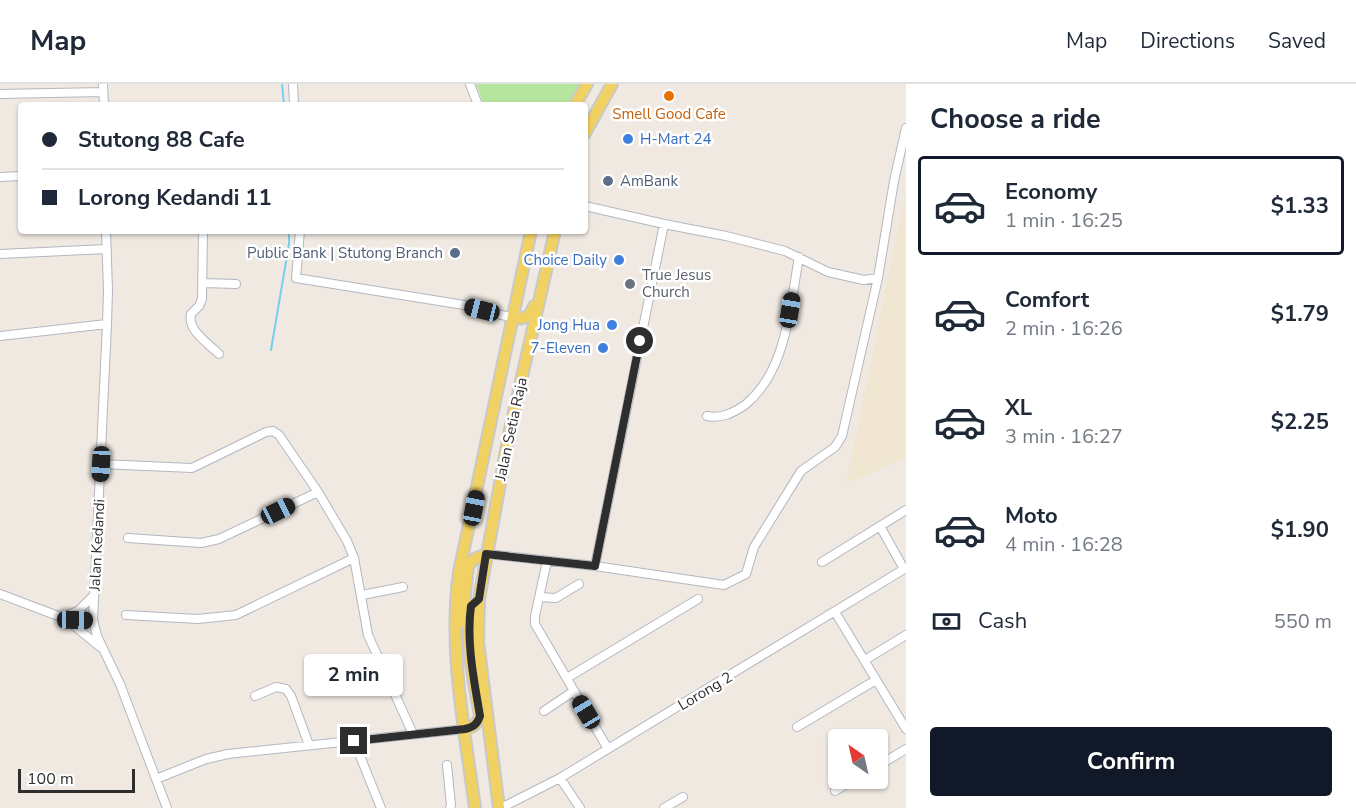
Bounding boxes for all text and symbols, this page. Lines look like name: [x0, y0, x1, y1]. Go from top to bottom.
text: Map: [30, 22, 86, 60]
text: Map: [1066, 27, 1107, 55]
text: Directions: [1140, 27, 1235, 55]
text: Saved: [1268, 27, 1326, 55]
marker: Smell Good Cafe: [662, 89, 676, 103]
text: Choose a ride: [930, 101, 1101, 138]
place label: Smell Good Cafe: [612, 104, 726, 124]
text: Stutong 88 Cafe: [78, 125, 245, 155]
place label: H-Mart 24: [640, 129, 711, 149]
marker: H-Mart 24: [621, 132, 635, 146]
place label: AmBank: [620, 171, 678, 191]
marker: AmBank: [601, 174, 615, 188]
text: Economy: [1005, 177, 1097, 207]
icon: car: [933, 179, 987, 233]
text: Lorong Kedandi 11: [78, 183, 272, 213]
text: $1.33: [1271, 191, 1329, 221]
text: 1 min · 16:25: [1005, 207, 1123, 234]
place label: Public Bank | Stutong Branch: [247, 243, 443, 263]
marker: Public Bank | Stutong Branch: [448, 246, 462, 260]
place label: Choice Daily: [523, 250, 607, 270]
marker: Choice Daily: [612, 253, 626, 267]
place label: True Jesus Church: [642, 265, 711, 302]
marker: True Jesus Church: [623, 277, 637, 291]
text: Comfort: [1005, 285, 1089, 315]
icon: car: [933, 287, 987, 341]
car: [778, 291, 802, 329]
car: [462, 297, 502, 323]
text: $1.79: [1271, 299, 1329, 329]
place label: Jong Hua: [537, 315, 600, 335]
text: 2 min · 16:26: [1005, 315, 1123, 342]
marker: Jong Hua: [605, 318, 619, 332]
route start: [626, 327, 653, 354]
place label: 7-Eleven: [531, 338, 591, 358]
marker: 7-Eleven: [596, 341, 610, 355]
street label: Jalan Setia Raja: [490, 376, 532, 483]
text: XL: [1005, 393, 1032, 423]
icon: car: [933, 395, 987, 449]
text: $2.25: [1271, 407, 1329, 437]
text: 3 min · 16:27: [1005, 423, 1123, 450]
car: [91, 446, 111, 482]
car: [462, 489, 486, 527]
car: [258, 495, 298, 527]
street label: Jalan Kedandi: [85, 498, 109, 593]
text: Moto: [1005, 501, 1058, 531]
icon: car: [933, 503, 987, 557]
text: $1.90: [1271, 515, 1329, 545]
text: 4 min · 16:28: [1005, 531, 1123, 558]
icon: cash: [930, 605, 963, 638]
text: Cash: [978, 606, 1027, 636]
text: 550 m: [1274, 608, 1332, 635]
car: [57, 611, 93, 629]
callout: 2 min: [304, 654, 404, 696]
text: 2 min: [328, 661, 379, 688]
street label: Lorong 2: [674, 667, 736, 715]
car: [569, 692, 603, 732]
route end: [340, 727, 367, 754]
button: Confirm: [930, 727, 1332, 796]
north arrow: [828, 729, 888, 789]
map controls: [828, 729, 888, 789]
scale bar: [18, 766, 135, 794]
text: 100 m: [27, 768, 74, 790]

